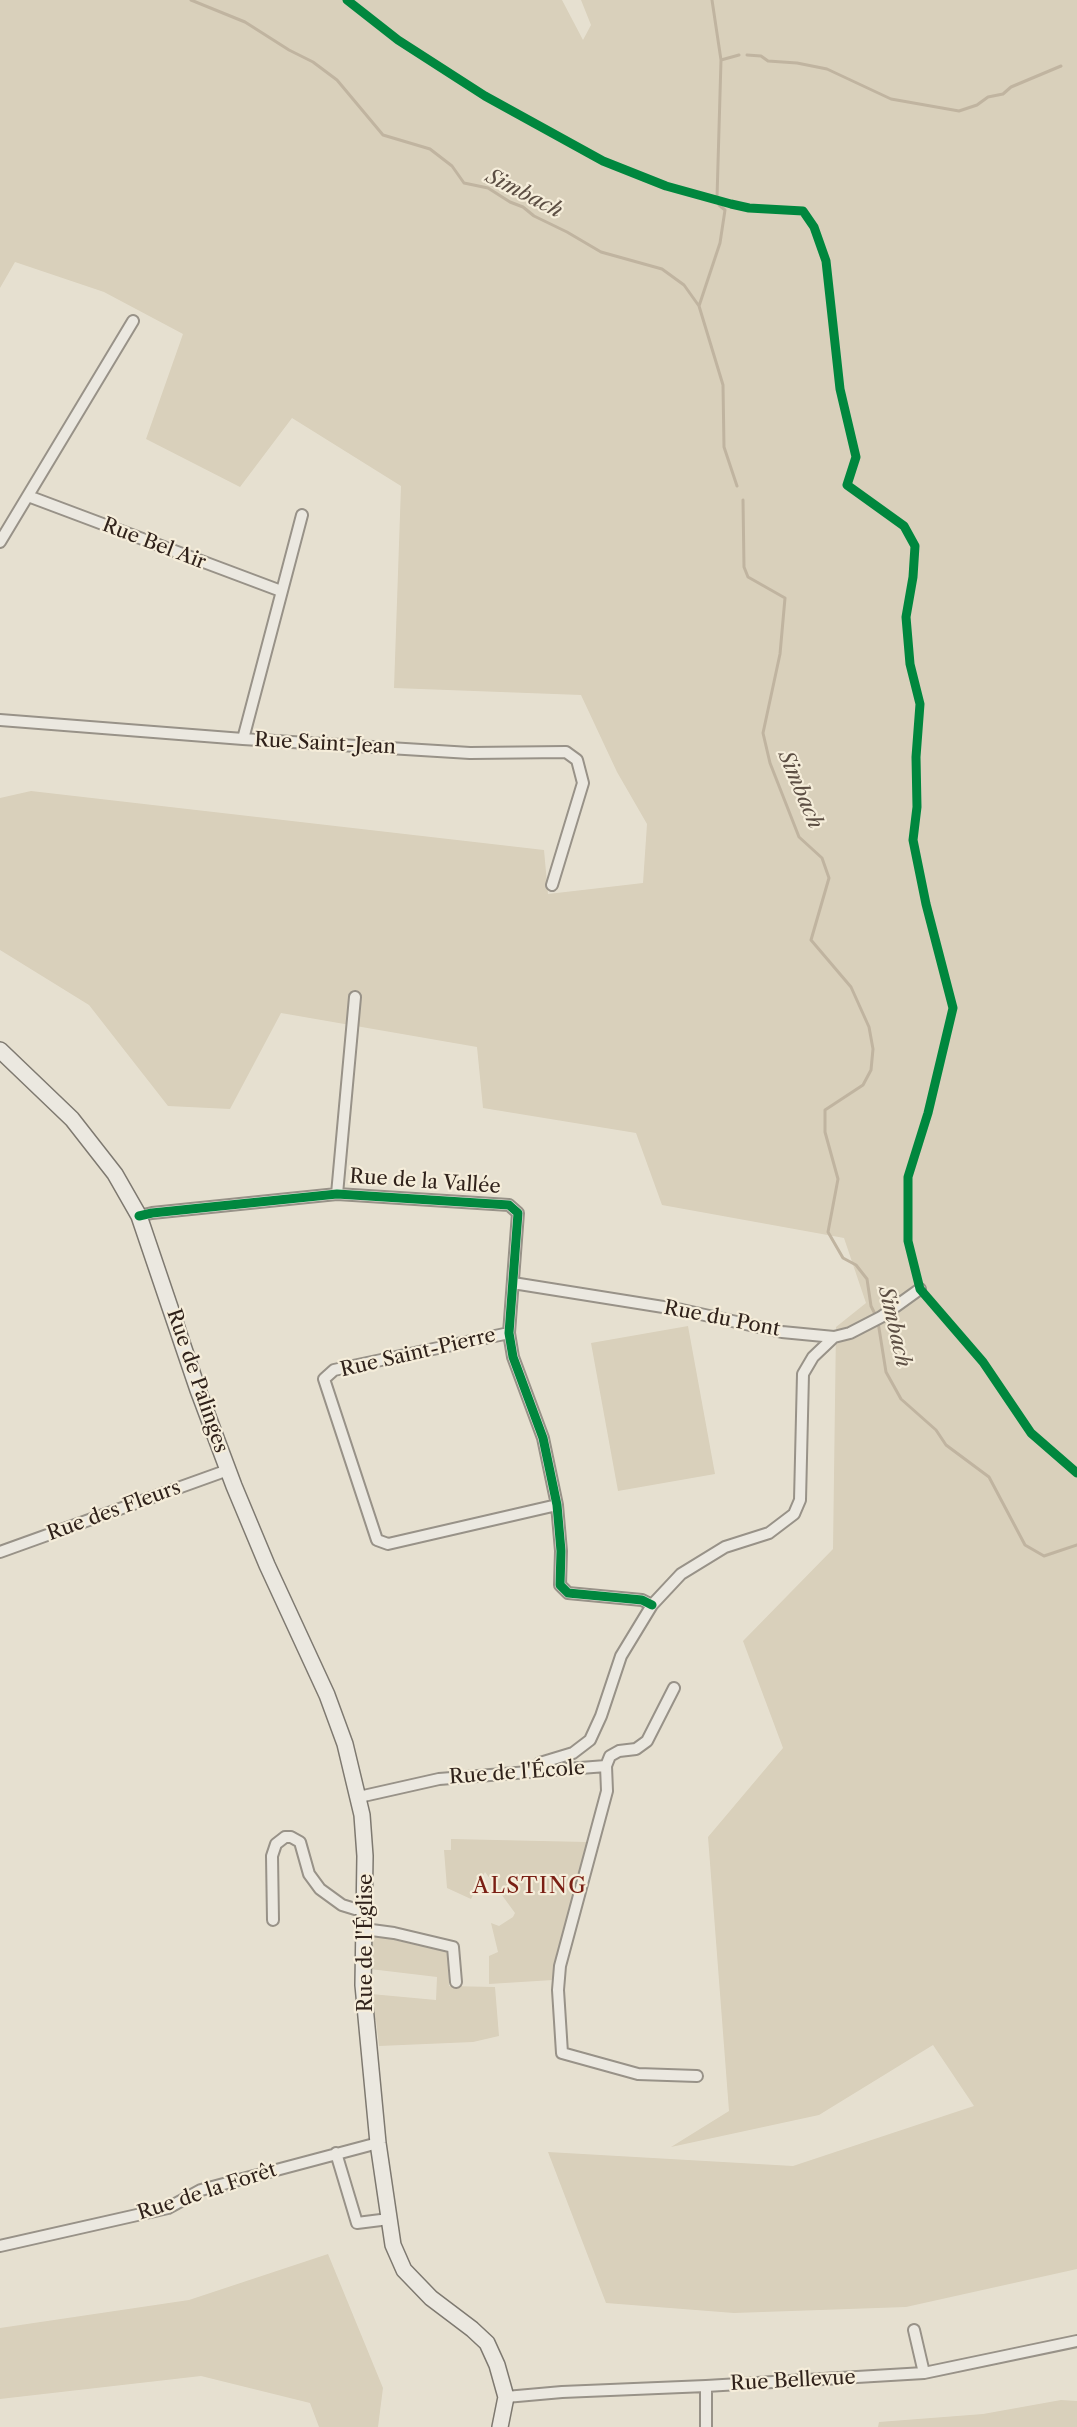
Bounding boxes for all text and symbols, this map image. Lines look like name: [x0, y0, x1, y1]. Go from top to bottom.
water label: Simbach: [482, 164, 566, 224]
street label: Rue Bel Air: [99, 513, 209, 575]
street label: Rue Saint-Jean: [254, 728, 396, 760]
water label: Simbach: [772, 747, 828, 833]
street label: Rue de la Vallée: [349, 1165, 501, 1199]
water label: Simbach: [872, 1284, 916, 1370]
street label: Rue du Pont: [662, 1296, 782, 1342]
street label: Rue de Palinges: [161, 1306, 233, 1456]
street label: Rue Saint-Pierre: [338, 1323, 498, 1383]
street label: Rue des Fleurs: [44, 1476, 184, 1546]
street label: Rue de l'École: [448, 1756, 586, 1790]
street label: Rue de l'Église: [354, 1874, 378, 2012]
district label: ALSTING: [473, 1874, 587, 1900]
street label: Rue de la Forêt: [134, 2158, 280, 2226]
street label: Rue Bellevue: [730, 2366, 856, 2396]

